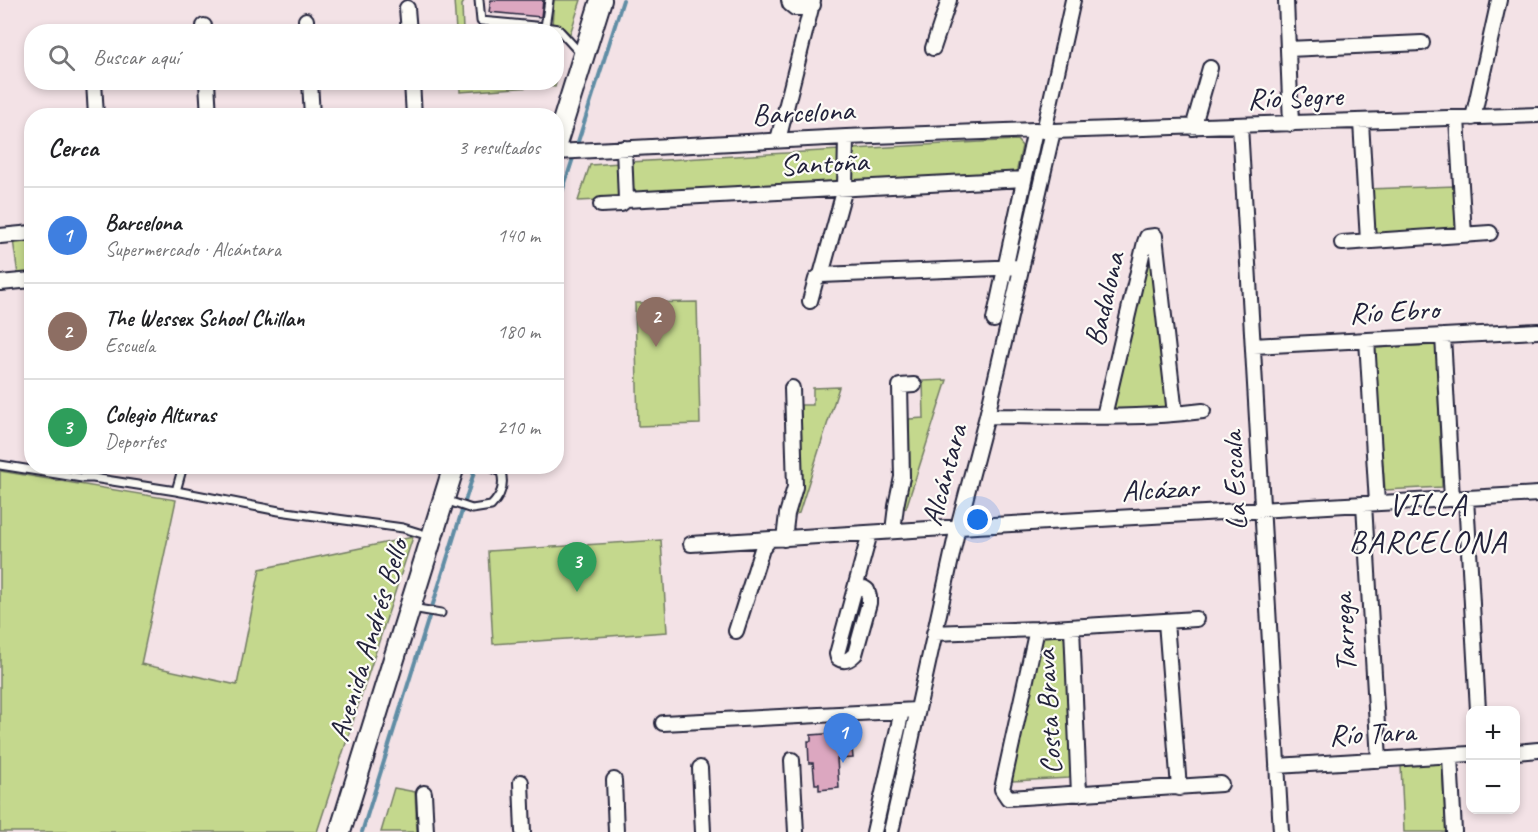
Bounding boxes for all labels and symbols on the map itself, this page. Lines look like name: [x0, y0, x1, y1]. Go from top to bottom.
street label: Río Segre: [1247, 76, 1345, 118]
street label: Barcelona: [751, 90, 857, 134]
street label: Santoña: [779, 142, 871, 184]
street label: Badalona: [1075, 247, 1134, 349]
street label: Río Ebro: [1348, 289, 1443, 332]
pin: 2: [636, 298, 676, 347]
street label: Alcántara: [912, 418, 976, 530]
street label: La Escala: [1212, 428, 1256, 532]
street label: Alcázar: [1120, 468, 1202, 510]
district label: VILLA BARCELONA: [1349, 484, 1508, 562]
your location: [963, 505, 992, 534]
street label: Avenida Andrés Bello: [319, 531, 418, 746]
pin: 3: [558, 542, 596, 592]
street label: Tarrega: [1323, 590, 1365, 673]
street label: Costa Brava: [1026, 647, 1070, 776]
street label: Río Tara: [1328, 712, 1419, 754]
pin: 1: [824, 714, 862, 763]

